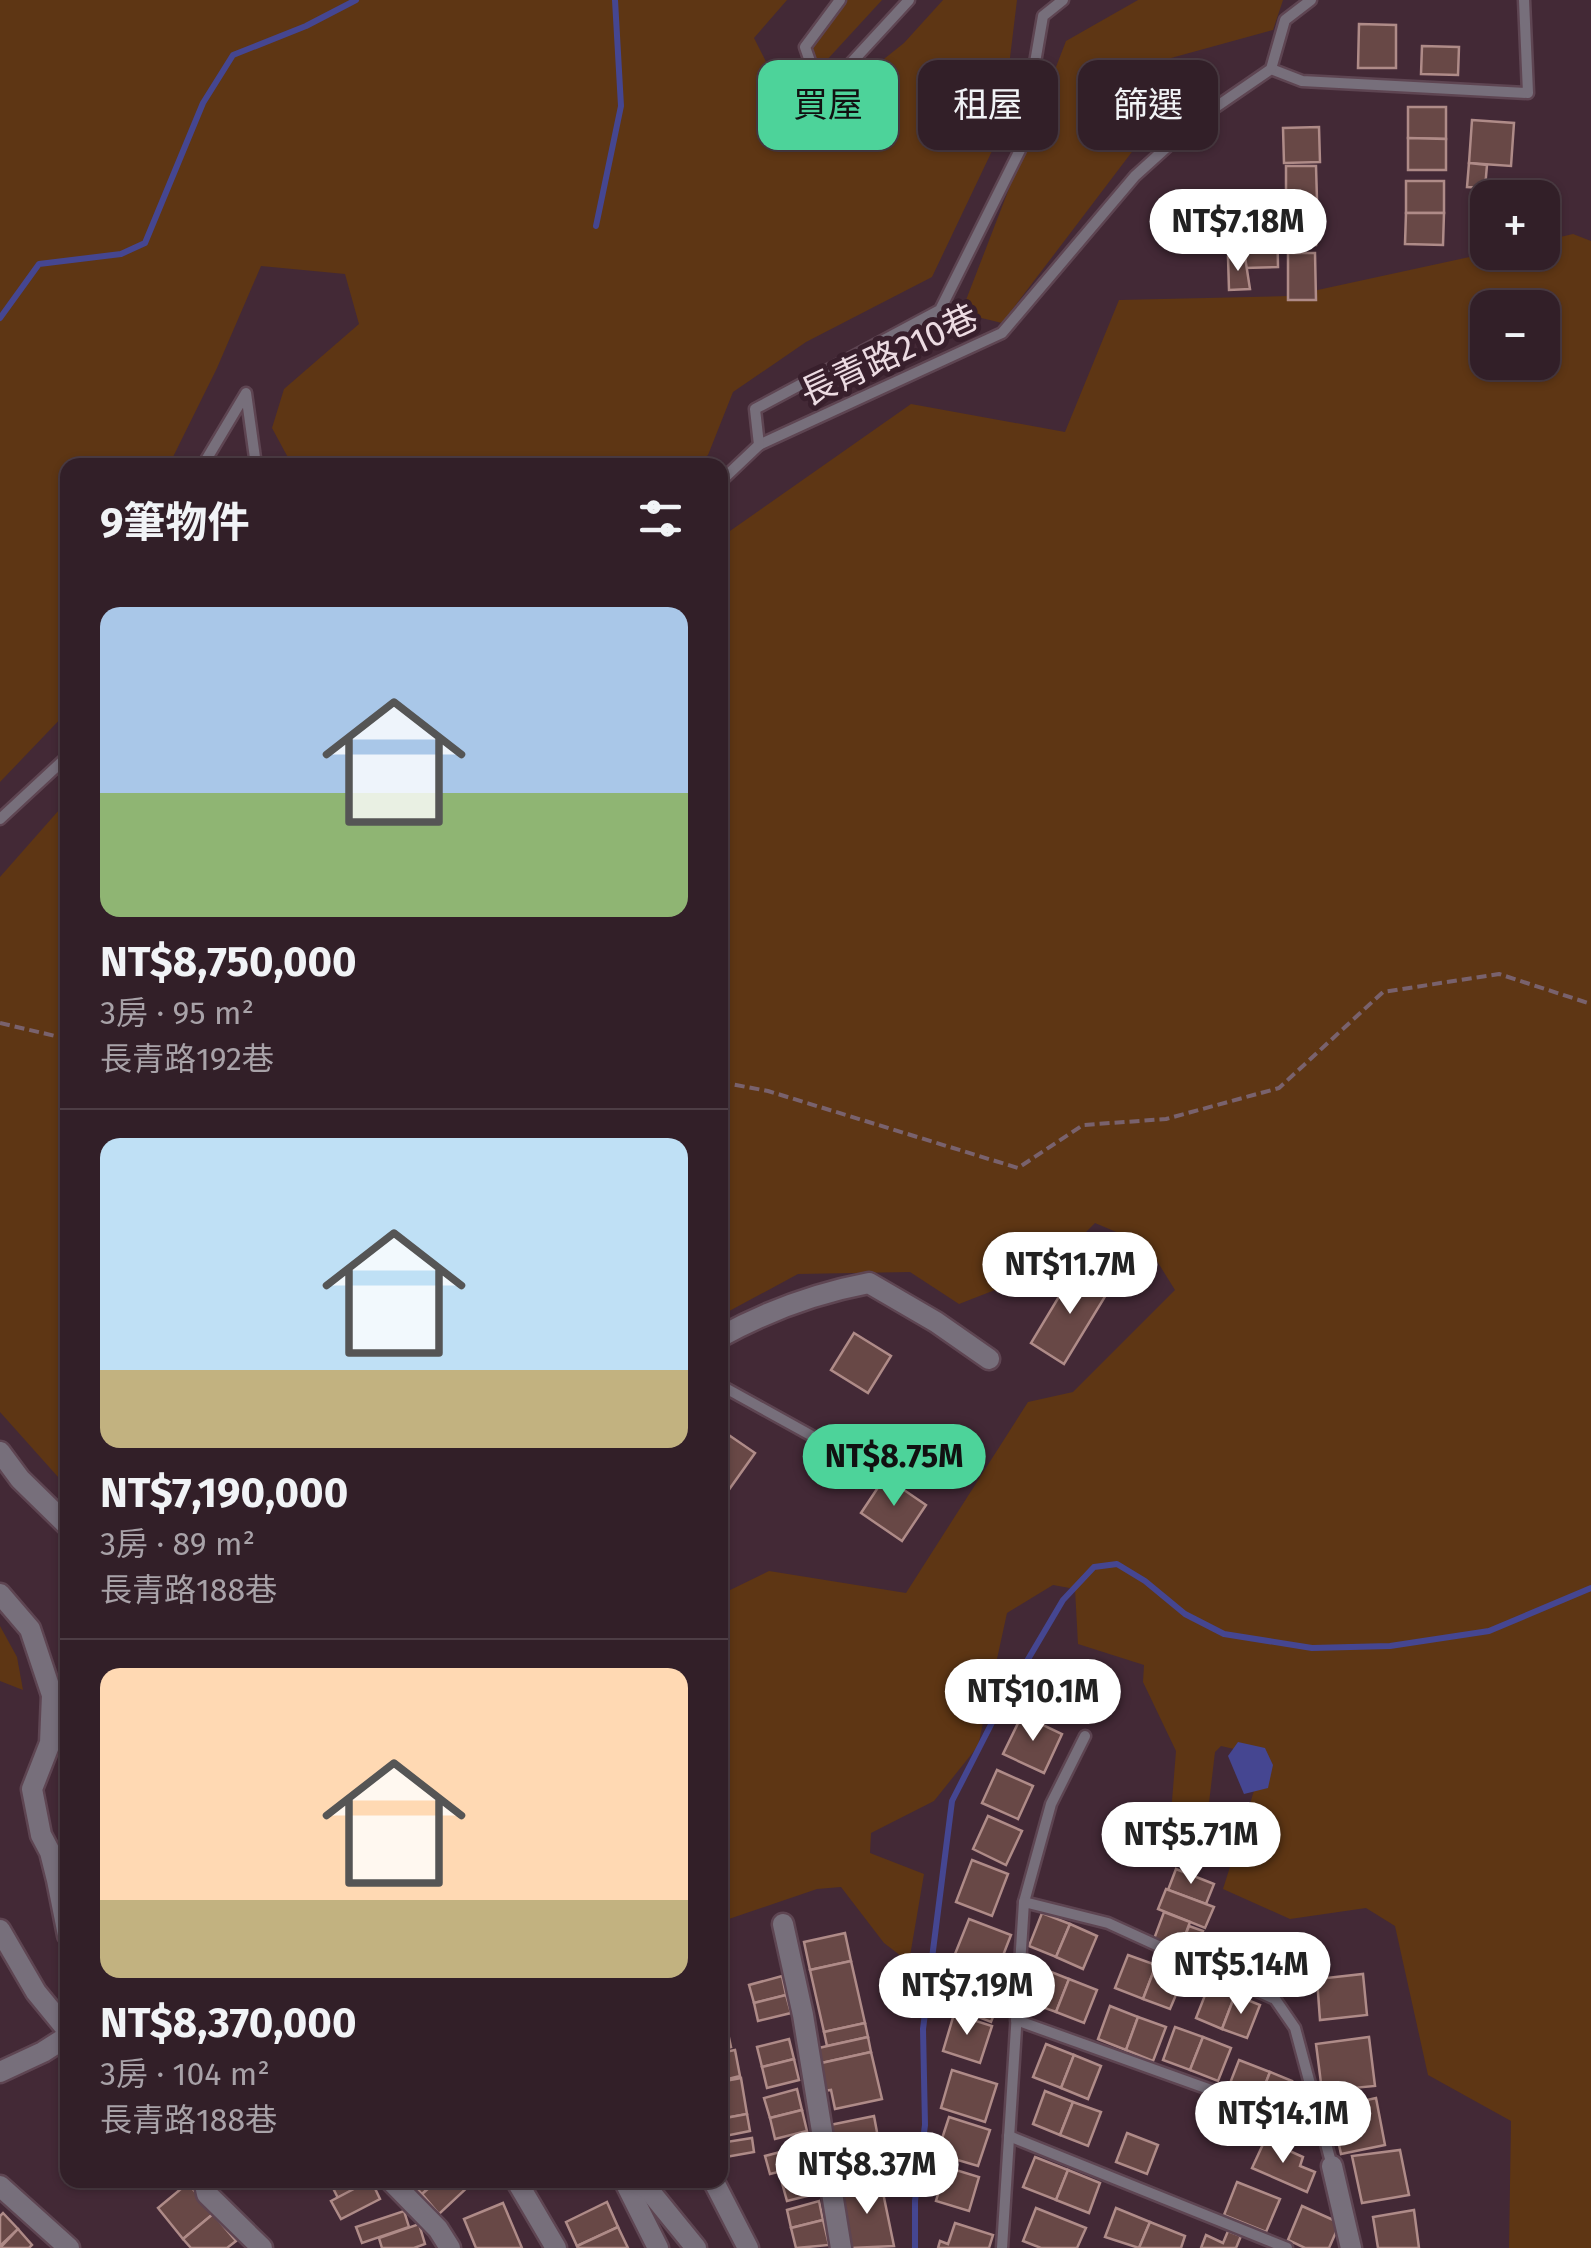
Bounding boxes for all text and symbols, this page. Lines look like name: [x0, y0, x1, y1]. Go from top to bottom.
chip: 買屋: [758, 60, 898, 150]
chip: 租屋: [918, 60, 1058, 150]
chip: 篩選: [1078, 60, 1218, 150]
map controls: [1470, 180, 1560, 380]
button: +: [1470, 180, 1560, 270]
pin: NT$7.18M: [1135, 189, 1341, 274]
text: NT$7.18M: [1172, 202, 1304, 240]
button: −: [1470, 290, 1560, 380]
street label: 長青路210巷: [794, 296, 984, 414]
icon: filters: [633, 491, 688, 546]
text: 9筆物件: [100, 498, 250, 548]
icon: home: [304, 672, 484, 852]
text: NT$8,750,000: [100, 937, 357, 987]
text: 3房 · 95 m²: [100, 994, 254, 1032]
text: 長青路192巷: [100, 1040, 274, 1078]
icon: home: [304, 1203, 484, 1383]
pin: NT$11.7M: [967, 1232, 1173, 1317]
text: NT$11.7M: [1004, 1245, 1136, 1283]
pin: NT$8.75M: [791, 1424, 997, 1509]
text: NT$8.75M: [825, 1437, 963, 1475]
text: NT$7,190,000: [100, 1468, 348, 1518]
text: 3房 · 89 m²: [100, 1525, 255, 1563]
text: 長青路188巷: [100, 1571, 277, 1609]
pin: NT$10.1M: [930, 1659, 1136, 1744]
text: NT$10.1M: [967, 1672, 1099, 1710]
icon: home: [304, 1733, 484, 1913]
pin: NT$5.71M: [1088, 1802, 1294, 1887]
text: NT$5.71M: [1124, 1815, 1258, 1853]
pin: NT$5.14M: [1138, 1932, 1344, 2017]
text: NT$5.14M: [1173, 1945, 1309, 1983]
pin: NT$7.19M: [864, 1953, 1070, 2038]
text: NT$7.19M: [901, 1966, 1033, 2004]
text: NT$8,370,000: [100, 1998, 357, 2048]
text: 3房 · 104 m²: [100, 2055, 270, 2093]
pin: NT$14.1M: [1180, 2081, 1386, 2166]
text: NT$14.1M: [1217, 2094, 1349, 2132]
text: 長青路188巷: [100, 2101, 277, 2139]
pin: NT$8.37M: [764, 2132, 970, 2217]
text: NT$8.37M: [798, 2145, 936, 2183]

